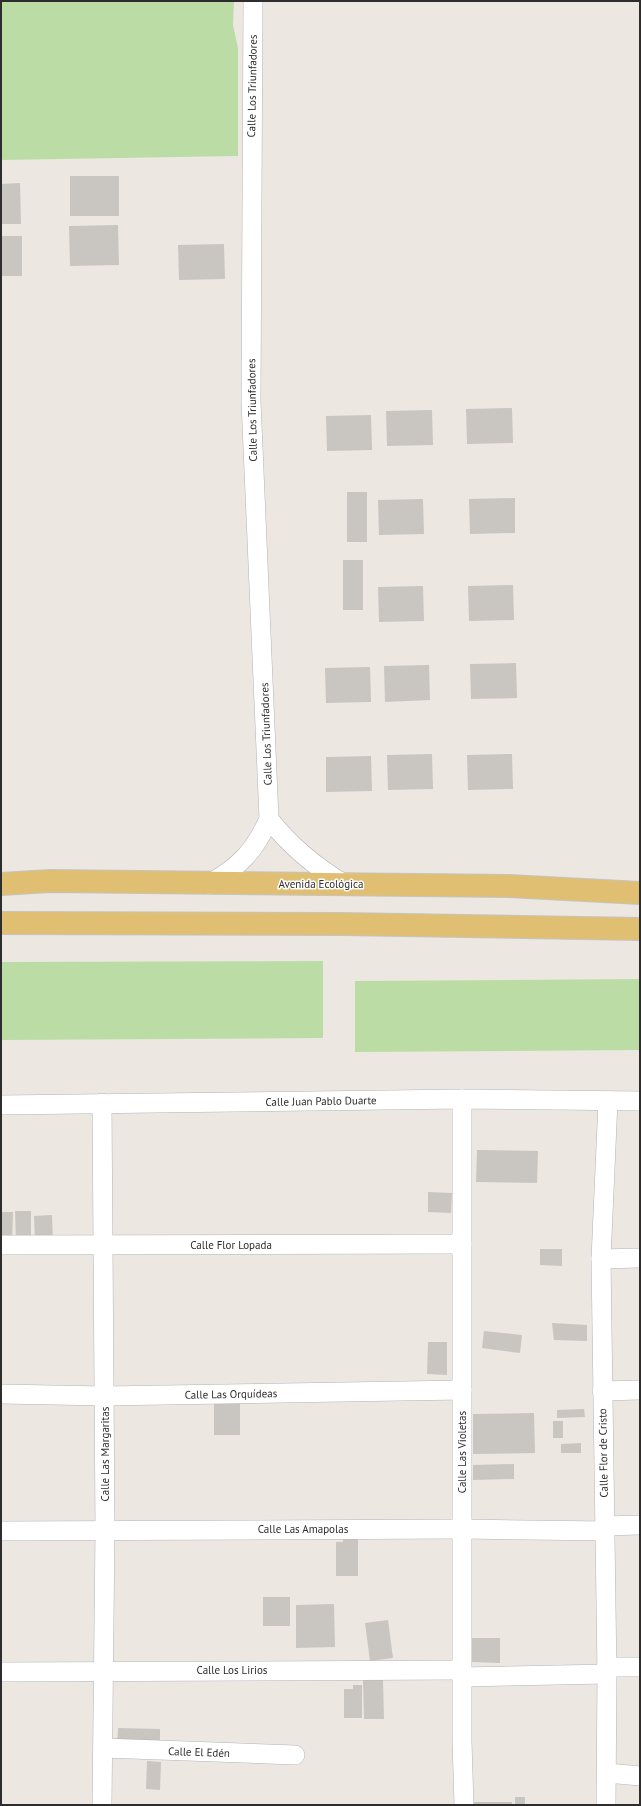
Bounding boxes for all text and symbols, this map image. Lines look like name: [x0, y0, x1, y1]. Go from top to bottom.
street label: Calle Los Triunfadores: [244, 34, 260, 138]
street label: Calle Los Triunfadores: [244, 358, 260, 462]
street label: Calle Los Triunfadores: [257, 682, 275, 786]
street label: Avenida Ecológica: [279, 877, 363, 891]
street label: Calle Juan Pablo Duarte: [265, 1093, 377, 1109]
street label: Calle Flor Lopada: [190, 1238, 272, 1252]
street label: Calle Las Orquídeas: [185, 1386, 278, 1402]
street label: Calle Las Margaritas: [98, 1406, 112, 1501]
street label: Calle Flor de Cristo: [595, 1408, 611, 1498]
street label: Calle Las Violetas: [455, 1410, 469, 1493]
street label: Calle Las Amapolas: [258, 1522, 349, 1536]
street label: Calle Los Lirios: [197, 1663, 268, 1677]
street label: Calle El Edén: [168, 1744, 230, 1760]

